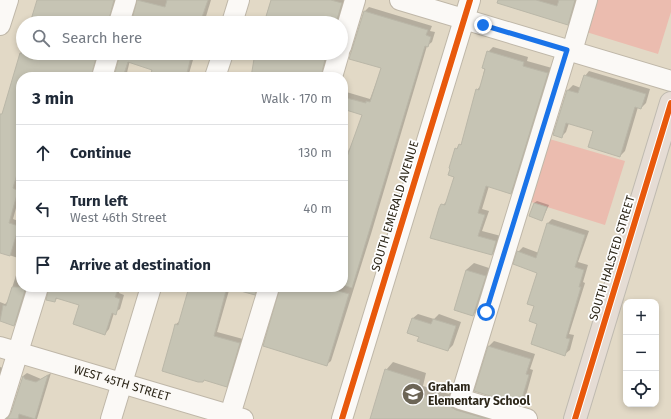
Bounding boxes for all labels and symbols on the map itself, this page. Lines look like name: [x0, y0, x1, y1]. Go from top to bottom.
route end: [474, 16, 492, 34]
street label: SOUTH EMERALD AVENUE: [368, 139, 422, 273]
street label: SOUTH HALSTED STREET: [586, 193, 638, 322]
route start: [477, 303, 495, 321]
street label: WEST 45TH STREET: [72, 362, 173, 404]
place label: Graham Elementary School: [428, 380, 531, 408]
school or university icon: Graham Elementary School: [400, 381, 426, 407]

